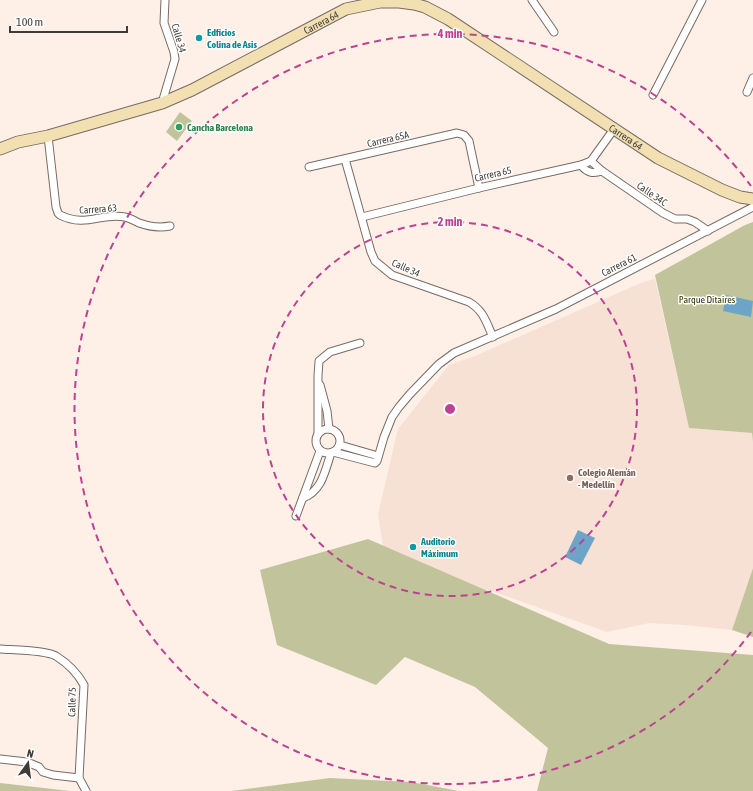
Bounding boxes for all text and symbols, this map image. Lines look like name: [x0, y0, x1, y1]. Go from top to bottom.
scale bar: [10, 8, 127, 34]
street label: Carrera 64: [302, 8, 341, 36]
text: 100 m: [16, 15, 43, 29]
street label: Calle 34: [170, 22, 188, 54]
place label: Edficios Colina de Asis: [207, 27, 257, 50]
text: 4 min: [437, 27, 462, 41]
marker: Edficios Colina de Asis: [194, 33, 204, 43]
marker: Cancha Barcelona: [174, 122, 184, 132]
place label: Cancha Barcelona: [187, 122, 253, 133]
street label: Carrera 64: [607, 122, 645, 152]
street label: Carrera 65A: [366, 129, 410, 149]
street label: Carrera 65: [473, 164, 513, 184]
street label: Calle 34C: [635, 180, 670, 208]
street label: Carrera 63: [79, 202, 118, 216]
text: 2 min: [438, 215, 462, 229]
street label: Carrera 61: [600, 251, 639, 278]
street label: Calle 34: [390, 257, 422, 279]
park label: Parque Ditaires: [679, 294, 736, 305]
centre of rings: [443, 402, 457, 416]
place label: Colegio Alemán - Medellín: [578, 467, 636, 490]
marker: Colegio Alemán - Medellín: [565, 473, 575, 483]
place label: Auditorio Máximum: [420, 536, 458, 559]
marker: Auditorio Máximum: [408, 542, 418, 552]
street label: Calle 75: [66, 687, 78, 717]
north arrow: [8, 743, 48, 783]
text: N: [26, 747, 35, 760]

